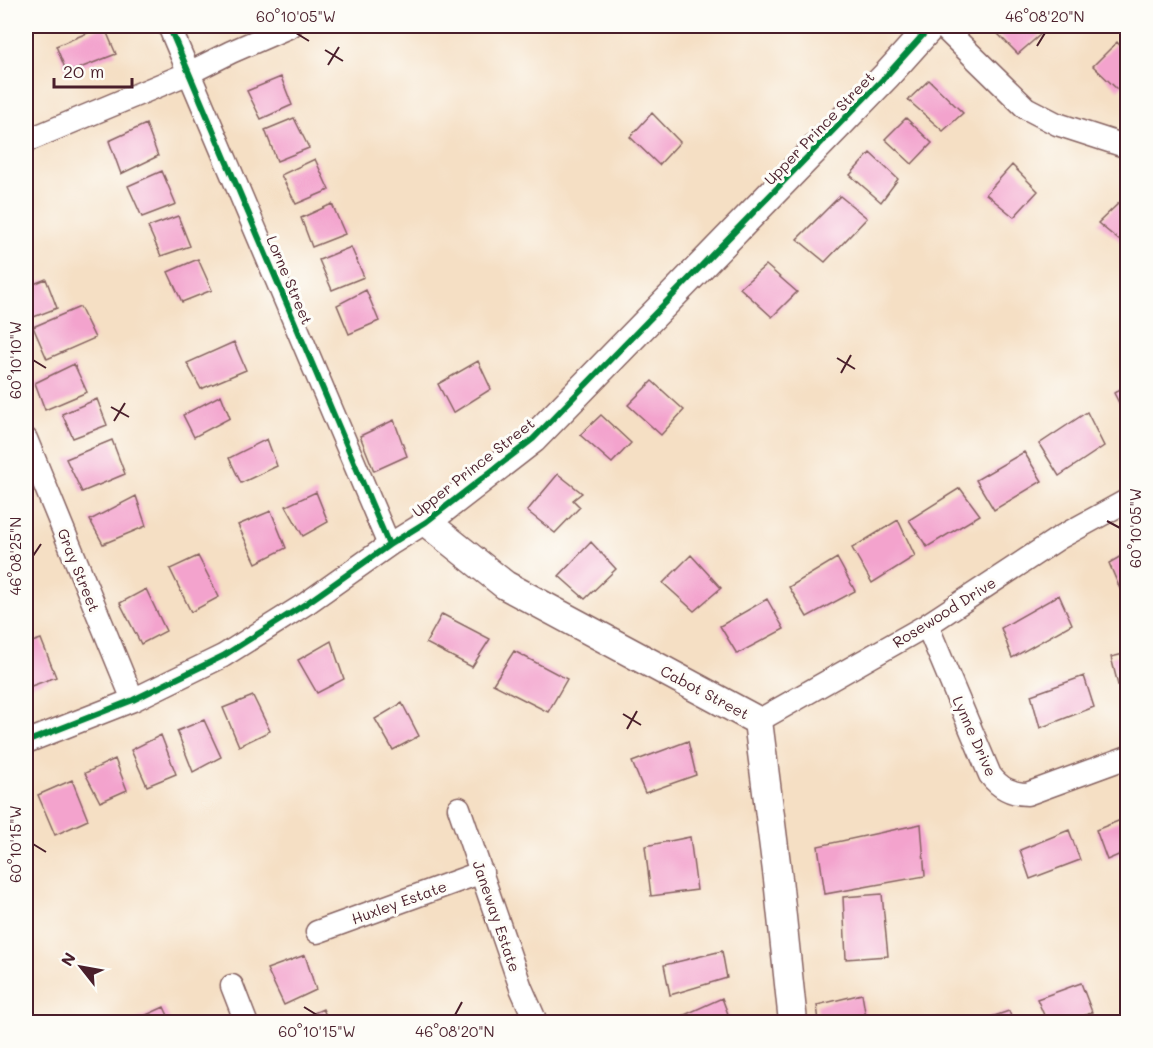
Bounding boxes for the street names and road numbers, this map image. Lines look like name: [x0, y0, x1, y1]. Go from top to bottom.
street label: Upper Prince Street: [760, 67, 878, 189]
street label: Lorne Street: [262, 233, 318, 327]
street label: Upper Prince Street: [408, 413, 538, 521]
street label: Gray Street: [53, 525, 105, 615]
street label: Rosewood Drive: [888, 572, 1000, 652]
street label: Cabot Street: [657, 660, 753, 724]
street label: Lynne Drive: [948, 693, 1002, 779]
street label: Janeway Estate: [469, 858, 525, 974]
street label: Huxley Estate: [349, 876, 449, 928]

